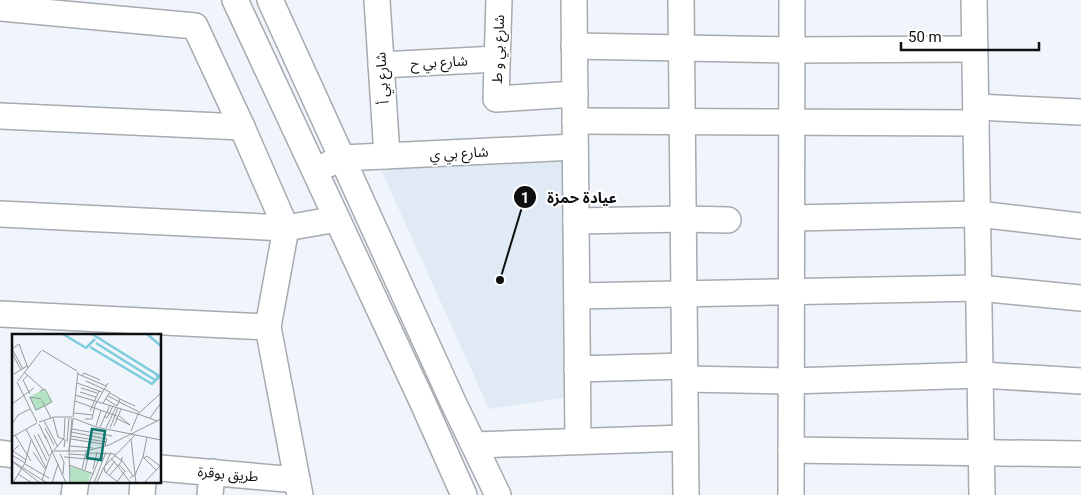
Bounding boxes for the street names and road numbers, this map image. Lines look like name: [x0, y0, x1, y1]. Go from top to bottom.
street label: شارع بي و ط: [489, 14, 510, 84]
street label: شارع بي أ: [371, 51, 395, 105]
street label: شارع بي ح: [410, 53, 468, 75]
street label: شارع بي ي: [429, 143, 489, 166]
street label: طريق بوقرة: [197, 463, 259, 487]

